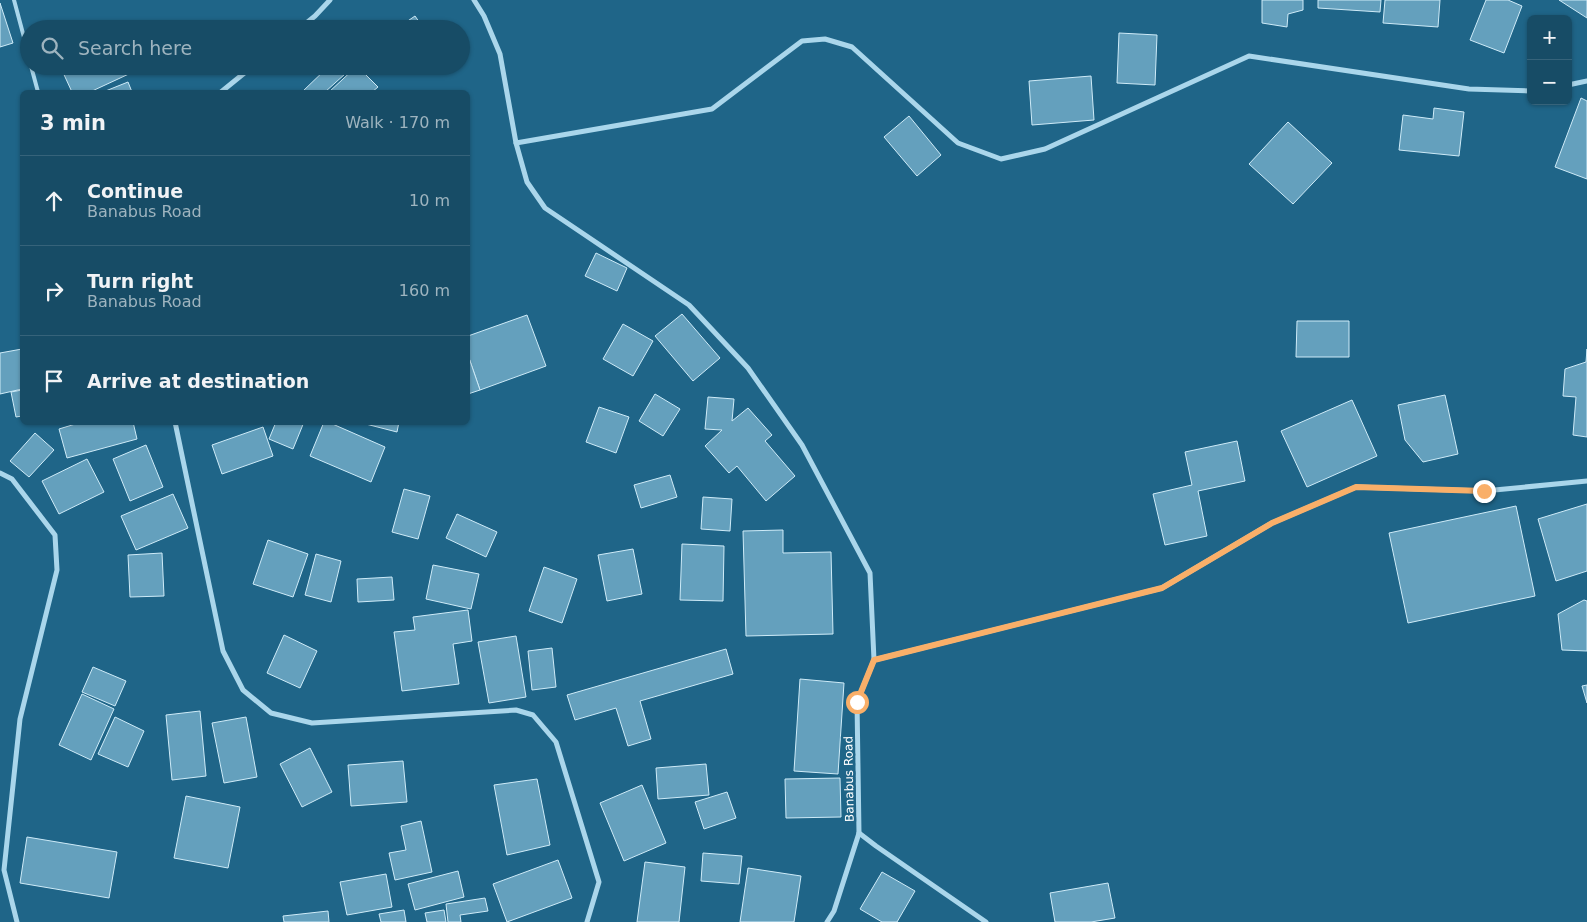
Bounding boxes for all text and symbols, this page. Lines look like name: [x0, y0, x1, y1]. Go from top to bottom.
map controls: [1527, 15, 1572, 105]
button: +: [1527, 15, 1572, 60]
search box: [20, 20, 470, 75]
icon: search: [38, 34, 66, 62]
text: Search here: [78, 37, 192, 59]
button: −: [1527, 60, 1572, 105]
text: 3 min: [40, 111, 106, 135]
text: Walk · 170 m: [345, 113, 450, 132]
text: Continue: [87, 180, 183, 202]
icon: ahead: [40, 187, 68, 215]
text: 10 m: [409, 191, 450, 210]
text: Banabus Road: [87, 202, 202, 221]
text: Turn right: [87, 270, 193, 292]
icon: right: [40, 277, 68, 305]
text: 160 m: [399, 281, 450, 300]
text: Banabus Road: [87, 292, 202, 311]
icon: arrive: [40, 367, 68, 395]
text: Arrive at destination: [87, 370, 309, 392]
route end: [1473, 480, 1496, 503]
route start: [846, 691, 869, 714]
street label: Banabus Road: [841, 736, 857, 822]

